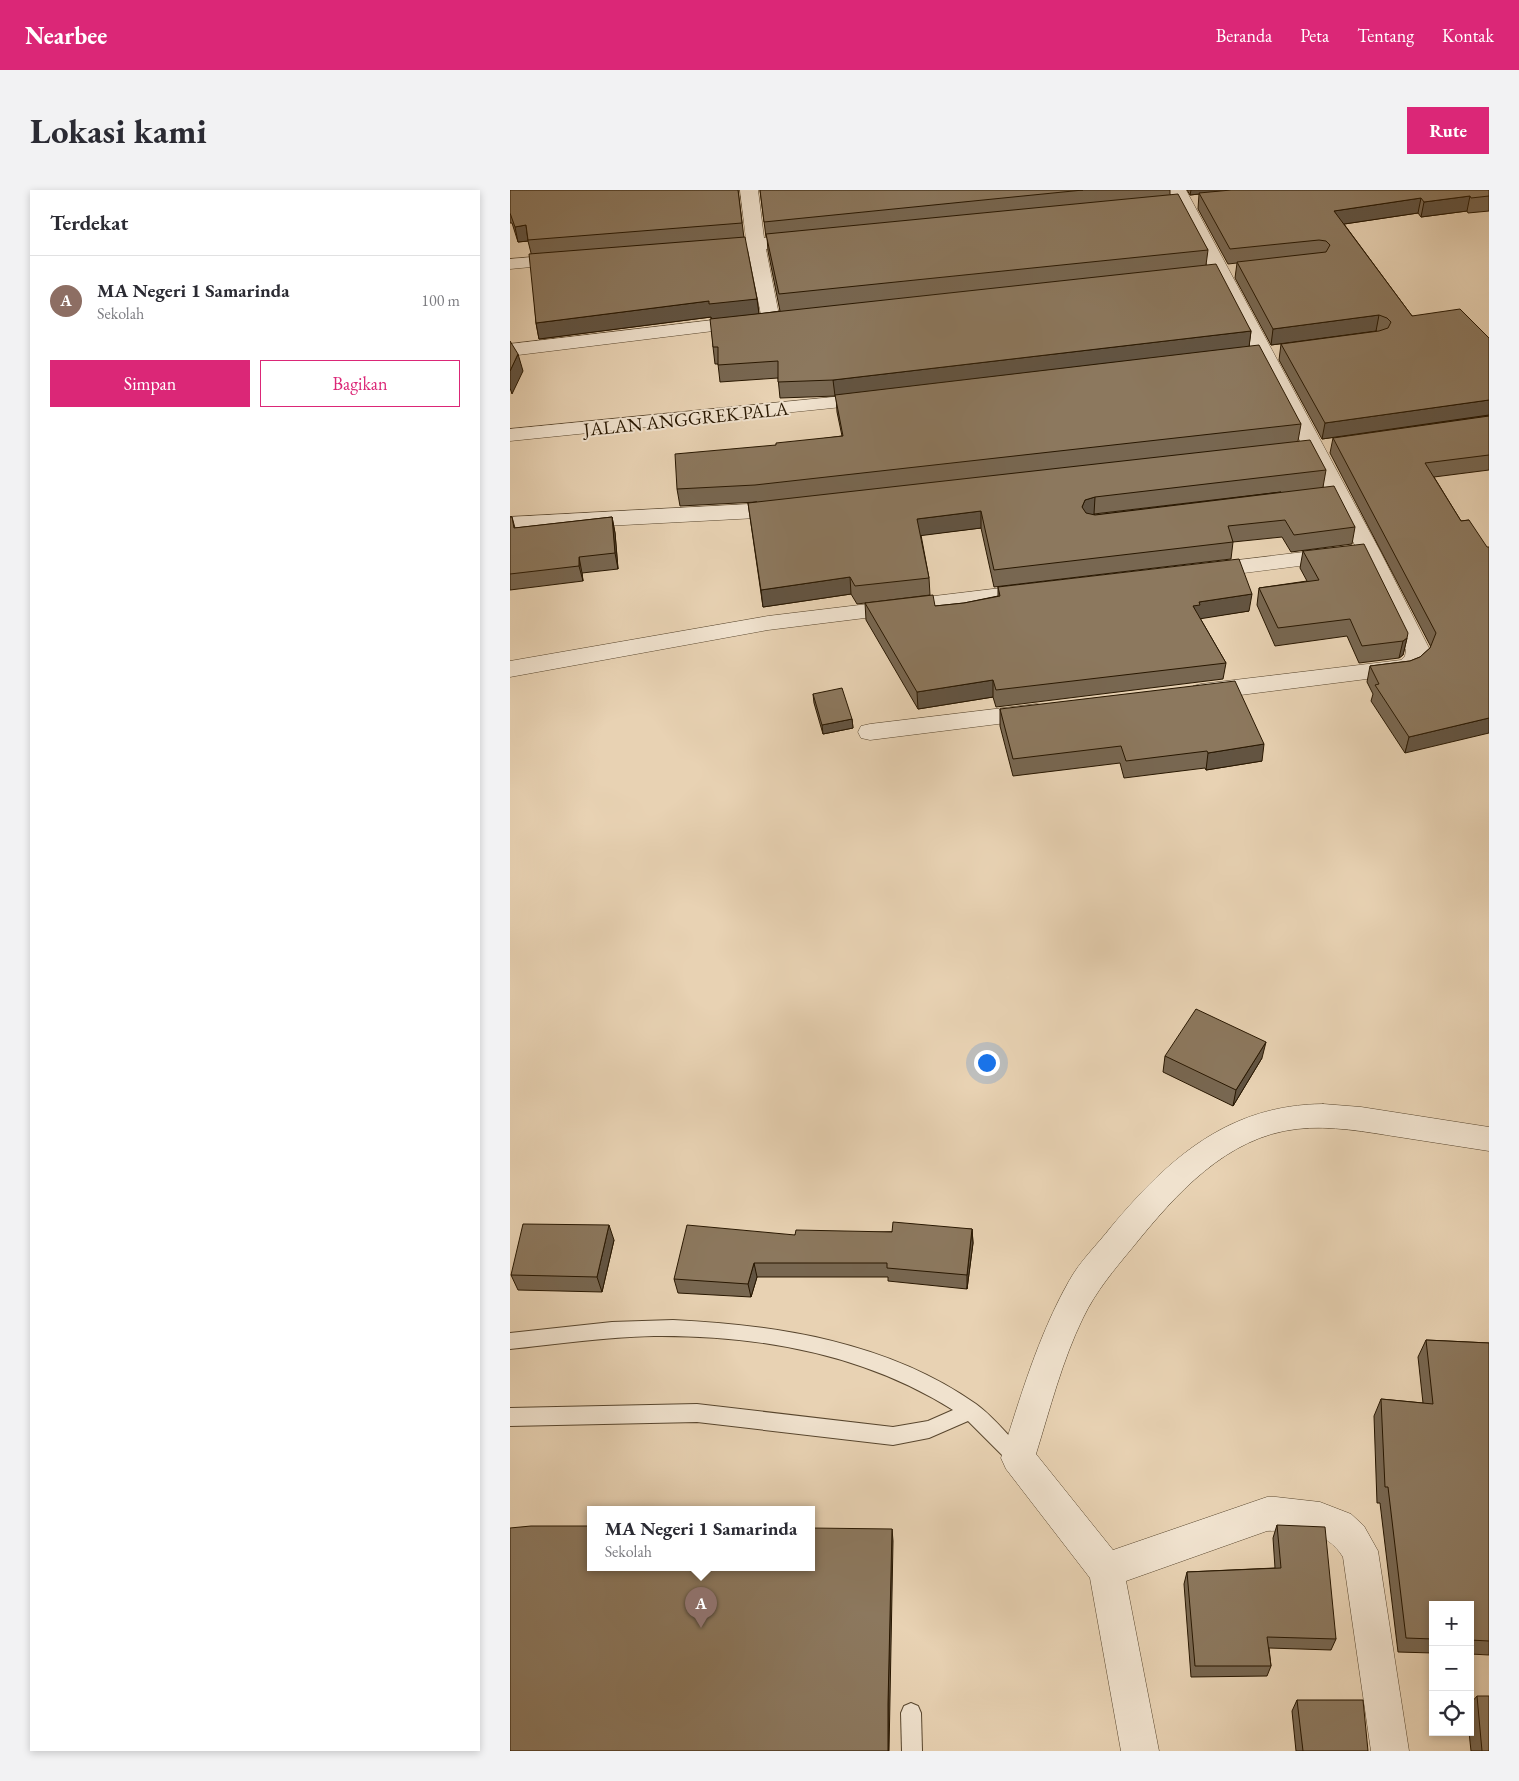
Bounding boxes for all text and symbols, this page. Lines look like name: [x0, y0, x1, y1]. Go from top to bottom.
text: Nearbee: [25, 20, 107, 51]
text: Beranda: [1216, 24, 1272, 47]
text: Peta: [1300, 24, 1329, 47]
text: Tentang: [1357, 24, 1414, 47]
text: Kontak: [1442, 24, 1494, 47]
button: Rute: [1407, 107, 1489, 154]
text: Lokasi kami: [30, 108, 207, 153]
text: Terdekat: [50, 209, 128, 236]
text: MA Negeri 1 Samarinda: [97, 278, 290, 303]
text: A: [60, 290, 72, 311]
text: 100 m: [421, 290, 460, 311]
text: Sekolah: [97, 303, 144, 324]
button: Simpan: [50, 360, 250, 407]
button: Bagikan: [260, 360, 460, 407]
street label: JALAN ANGGREK PALA: [580, 396, 790, 442]
your location: [974, 1050, 1000, 1076]
popup: [587, 1506, 815, 1571]
text: MA Negeri 1 Samarinda: [605, 1516, 797, 1541]
text: Sekolah: [605, 1541, 652, 1562]
pin: A: [685, 1587, 717, 1628]
map controls: [1429, 1601, 1474, 1736]
button: +: [1429, 1601, 1474, 1646]
button: −: [1429, 1646, 1474, 1691]
button: locate: [1429, 1691, 1474, 1736]

